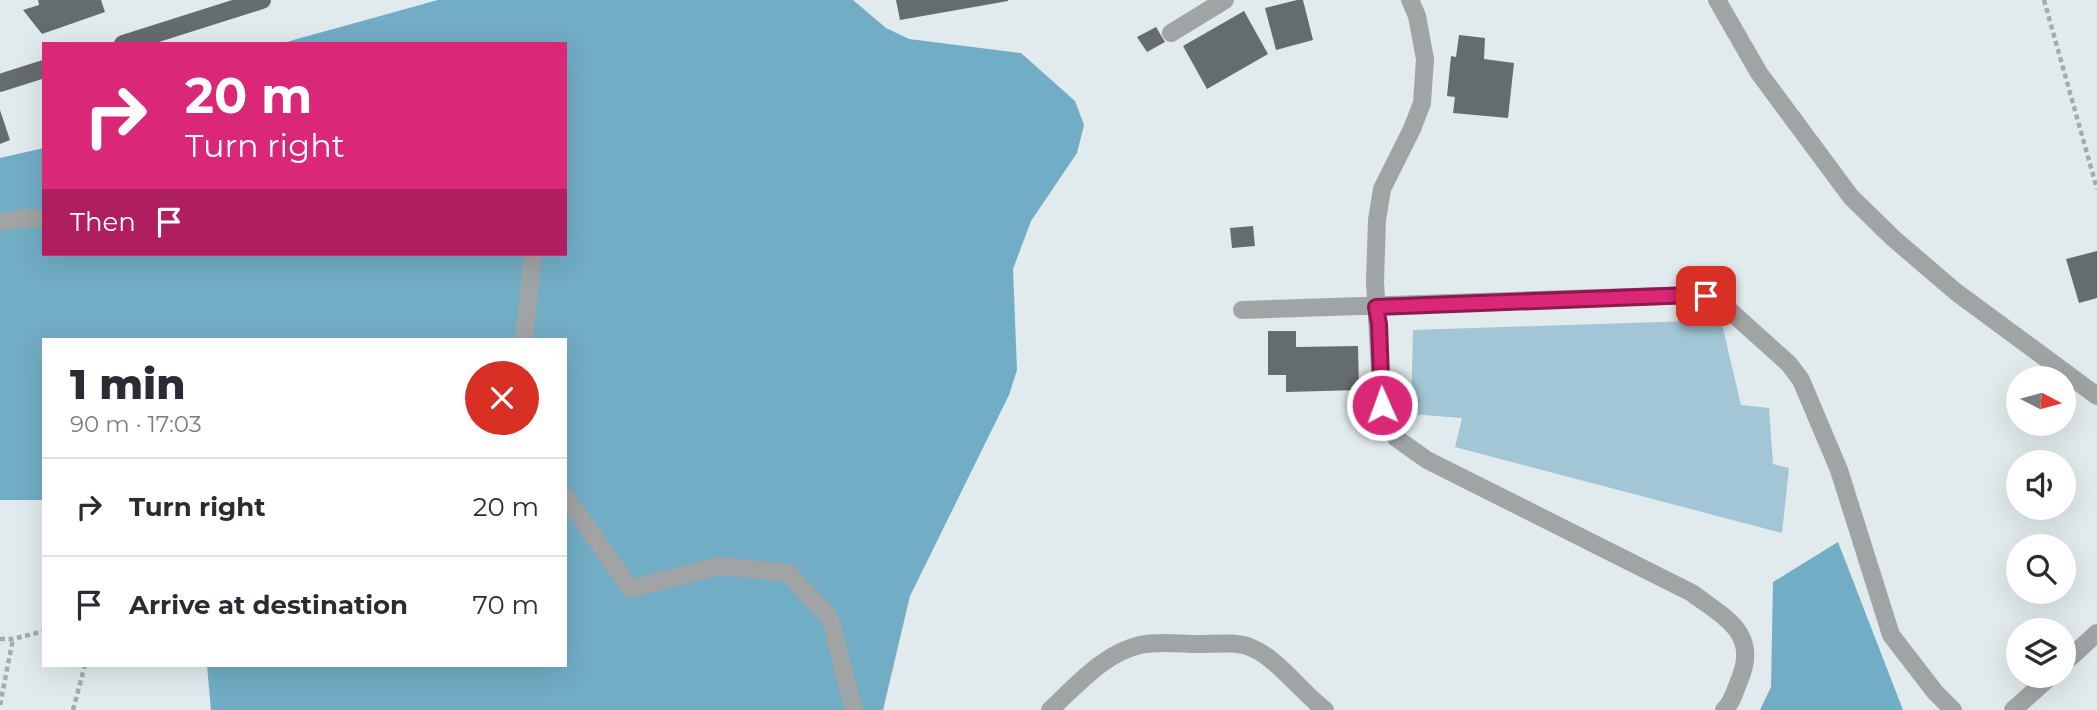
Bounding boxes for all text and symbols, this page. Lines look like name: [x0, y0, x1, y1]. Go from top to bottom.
text: 20 m: [185, 66, 312, 125]
icon: right: [70, 70, 161, 161]
text: Turn right: [185, 126, 345, 165]
icon: arrive: [150, 203, 188, 241]
text: Then: [70, 206, 136, 238]
pin: [1676, 266, 1736, 326]
icon: arrive: [1687, 277, 1725, 315]
text: 1 min: [70, 358, 186, 410]
button: close: [465, 361, 539, 435]
north arrow: [2006, 366, 2076, 436]
map controls: [2006, 366, 2076, 688]
position arrow: [1345, 368, 1419, 442]
text: 90 m · 17:03: [70, 410, 202, 438]
button: sound: [2006, 450, 2076, 520]
icon: right: [70, 488, 108, 526]
text: Turn right: [129, 491, 265, 523]
text: 20 m: [473, 491, 539, 523]
button: search: [2006, 534, 2076, 604]
icon: arrive: [70, 586, 108, 624]
text: Arrive at destination: [129, 589, 408, 621]
text: 70 m: [473, 589, 539, 621]
button: layers: [2006, 618, 2076, 688]

